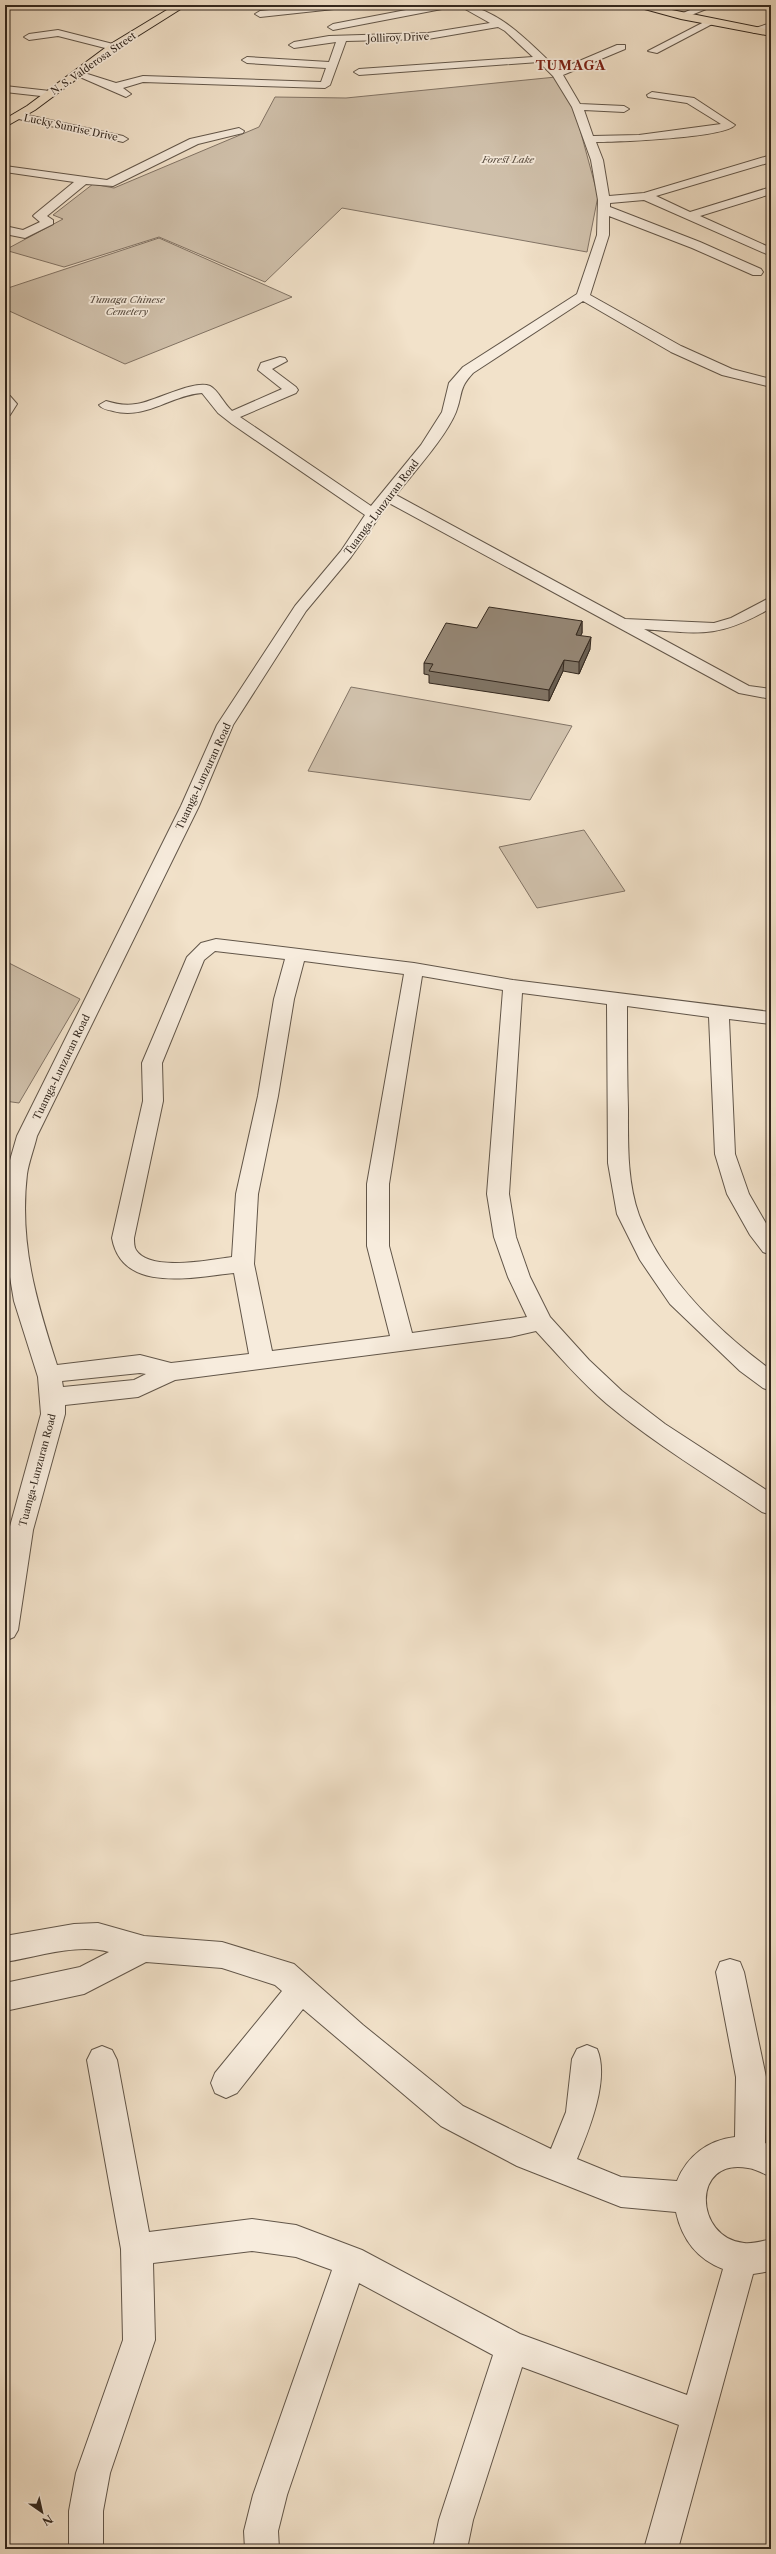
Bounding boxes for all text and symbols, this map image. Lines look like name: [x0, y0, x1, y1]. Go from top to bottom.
street label: N. S. Valderosa Street: [48, 29, 139, 98]
street label: Jolliroy Drive: [365, 30, 430, 45]
district label: TUMAGA: [536, 57, 606, 73]
street label: Lucky Sunrise Drive: [23, 111, 119, 144]
park label: Forest Lake: [481, 153, 535, 166]
park label: Tumaga Chinese Cemetery: [89, 293, 166, 318]
street label: Tuamga-Lunzuran Road: [341, 457, 422, 558]
street label: Tuamga-Lunzuran Road: [173, 721, 234, 832]
street label: Tuamga-Lunzuran Road: [30, 1012, 93, 1122]
street label: Tuamga-Lunzuran Road: [16, 1412, 59, 1528]
north arrow: [22, 2492, 62, 2532]
text: N: [39, 2512, 55, 2529]

